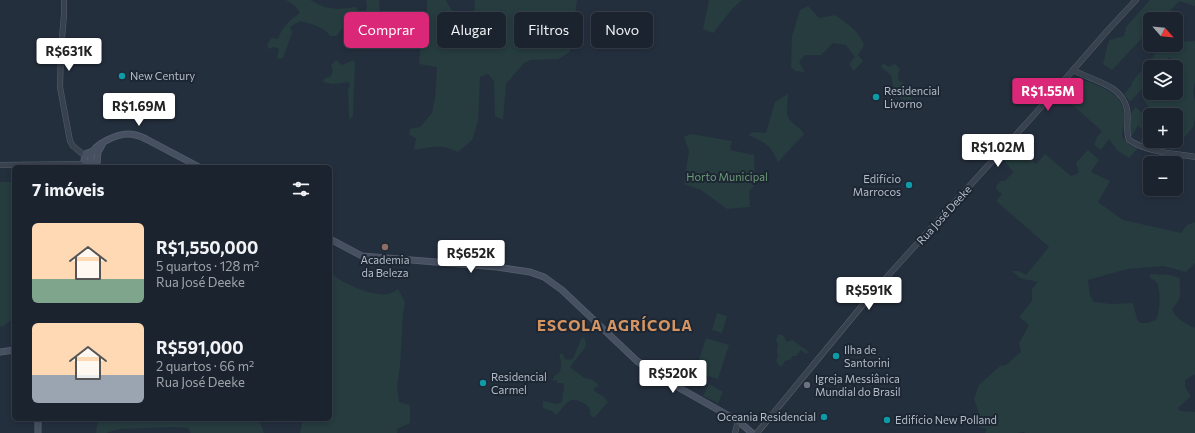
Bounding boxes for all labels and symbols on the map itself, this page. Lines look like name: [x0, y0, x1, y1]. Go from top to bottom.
north arrow: [1143, 12, 1183, 52]
pin: R$631K: [36, 38, 102, 72]
place label: New Century: [130, 69, 196, 82]
marker: New Century: [117, 71, 127, 81]
pin: R$1.55M: [1011, 78, 1085, 112]
place label: Residencial Livorno: [884, 84, 940, 110]
marker: Residencial Livorno: [871, 92, 881, 102]
pin: R$1.69M: [102, 93, 176, 127]
pin: R$1.02M: [961, 134, 1035, 168]
park label: Horto Municipal: [686, 170, 768, 183]
place label: Edifício Marrocos: [853, 172, 901, 198]
marker: Edifício Marrocos: [904, 180, 914, 190]
street label: Rua José Deeke: [914, 182, 974, 248]
pin: R$652K: [438, 240, 504, 274]
marker: Academia da Beleza: [380, 242, 390, 252]
place label: Academia da Beleza: [361, 253, 409, 279]
pin: R$591K: [836, 277, 902, 311]
district label: ESCOLA AGRÍCOLA: [537, 316, 693, 334]
place label: Ilha de Santorini: [844, 343, 890, 369]
marker: Ilha de Santorini: [831, 351, 841, 361]
pin: R$520K: [640, 360, 706, 394]
place label: Residencial Carmel: [491, 370, 547, 396]
place label: Igreja Messiânica Mundial do Brasil: [815, 372, 901, 398]
marker: Residencial Carmel: [478, 378, 488, 388]
marker: Igreja Messiânica Mundial do Brasil: [802, 380, 812, 390]
place label: Oceania Residencial: [717, 410, 816, 423]
marker: Oceania Residencial: [819, 412, 829, 422]
place label: Edifício New Polland: [895, 413, 997, 426]
marker: Edifício New Polland: [882, 415, 892, 425]

